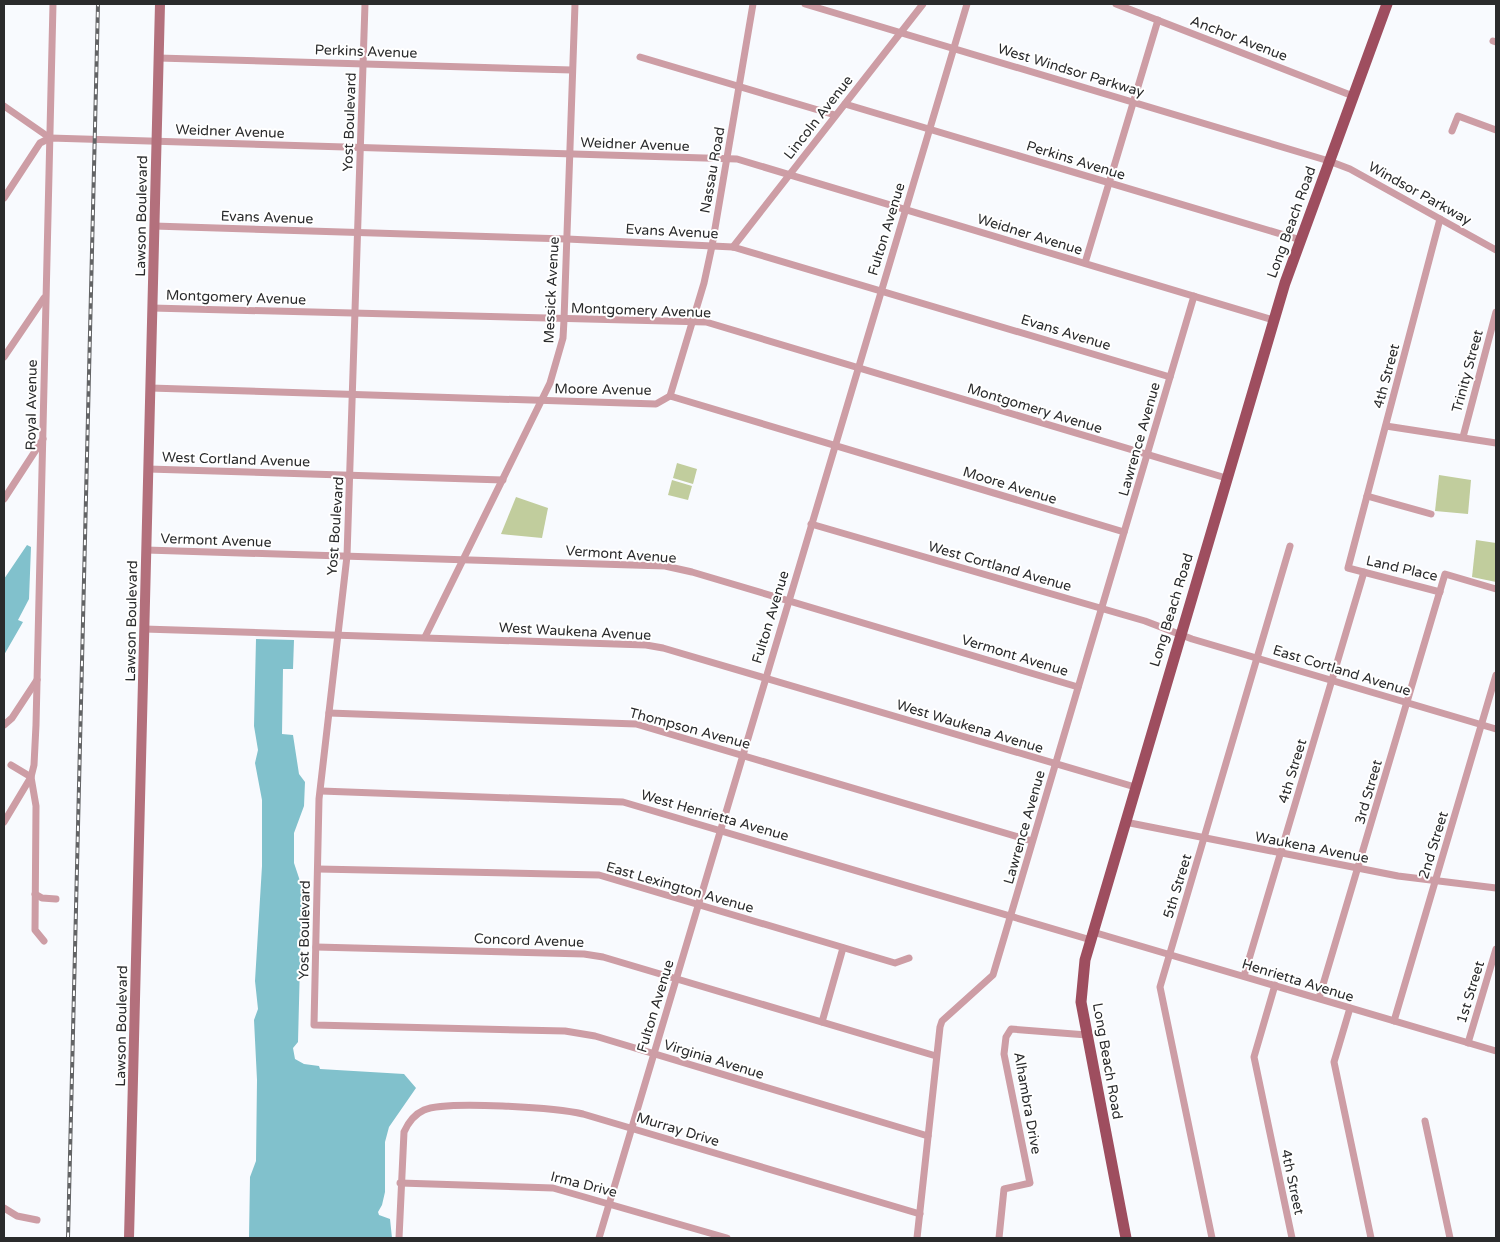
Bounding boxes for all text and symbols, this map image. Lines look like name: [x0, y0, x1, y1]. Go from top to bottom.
street label: Anchor Avenue: [1188, 12, 1290, 65]
street label: West Windsor Parkway: [996, 40, 1147, 101]
street label: Perkins Avenue: [314, 41, 418, 62]
street label: Yost Boulevard: [339, 72, 360, 172]
street label: Lincoln Avenue: [780, 72, 856, 163]
street label: Weidner Avenue: [175, 121, 285, 142]
street label: Nassau Road: [697, 125, 728, 215]
street label: Weidner Avenue: [580, 134, 690, 155]
street label: Perkins Avenue: [1024, 137, 1127, 184]
street label: Lawson Boulevard: [132, 155, 151, 277]
street label: Windsor Parkway: [1365, 158, 1475, 229]
street label: Long Beach Road: [1263, 164, 1320, 280]
street label: Fulton Avenue: [864, 181, 909, 278]
street label: Evans Avenue: [220, 207, 314, 228]
street label: Weidner Avenue: [975, 210, 1085, 259]
street label: Evans Avenue: [625, 221, 719, 242]
street label: Messick Avenue: [540, 236, 563, 344]
street label: Montgomery Avenue: [166, 287, 306, 308]
street label: Montgomery Avenue: [571, 300, 711, 321]
street label: Evans Avenue: [1019, 311, 1113, 354]
street label: Trinity Street: [1448, 327, 1487, 414]
street label: 4th Street: [1370, 341, 1403, 410]
street label: Royal Avenue: [22, 359, 41, 451]
street label: Moore Avenue: [554, 380, 652, 399]
street label: Montgomery Avenue: [965, 380, 1104, 437]
street label: Lawrence Avenue: [1115, 380, 1164, 498]
street label: West Cortland Avenue: [162, 448, 310, 471]
street label: Moore Avenue: [961, 463, 1059, 508]
street label: Yost Boulevard: [324, 476, 347, 576]
street label: Vermont Avenue: [160, 530, 272, 551]
street label: West Cortland Avenue: [926, 538, 1074, 595]
street label: Vermont Avenue: [565, 542, 677, 567]
street label: Long Beach Road: [1146, 551, 1197, 669]
street label: Land Place: [1364, 552, 1439, 585]
street label: Lawson Boulevard: [122, 560, 141, 682]
street label: Fulton Avenue: [748, 569, 793, 666]
street label: West Waukena Avenue: [498, 619, 652, 644]
street label: Vermont Avenue: [959, 631, 1071, 680]
street label: East Cortland Avenue: [1271, 641, 1413, 700]
street label: West Waukena Avenue: [894, 696, 1045, 757]
street label: Thompson Avenue: [627, 704, 752, 753]
street label: 4th Street: [1275, 736, 1310, 805]
street label: 3rd Street: [1351, 757, 1386, 826]
street label: Lawrence Avenue: [1000, 768, 1049, 886]
street label: West Henrietta Avenue: [639, 786, 791, 845]
street label: 2nd Street: [1415, 809, 1452, 881]
street label: Waukena Avenue: [1254, 828, 1370, 867]
street label: 5th Street: [1160, 851, 1195, 920]
street label: East Lexington Avenue: [604, 858, 756, 917]
street label: Yost Boulevard: [295, 880, 314, 980]
street label: Concord Avenue: [474, 930, 584, 951]
street label: Henrietta Avenue: [1240, 955, 1356, 1006]
street label: Fulton Avenue: [633, 958, 678, 1055]
street label: 1st Street: [1453, 958, 1488, 1025]
street label: Lawson Boulevard: [112, 965, 131, 1087]
street label: Long Beach Road: [1089, 1002, 1126, 1121]
street label: Virginia Avenue: [662, 1036, 766, 1083]
street label: Alhambra Drive: [1010, 1051, 1045, 1155]
street label: Murray Drive: [634, 1109, 722, 1150]
street label: 4th Street: [1277, 1148, 1308, 1217]
street label: Irma Drive: [549, 1168, 619, 1201]

